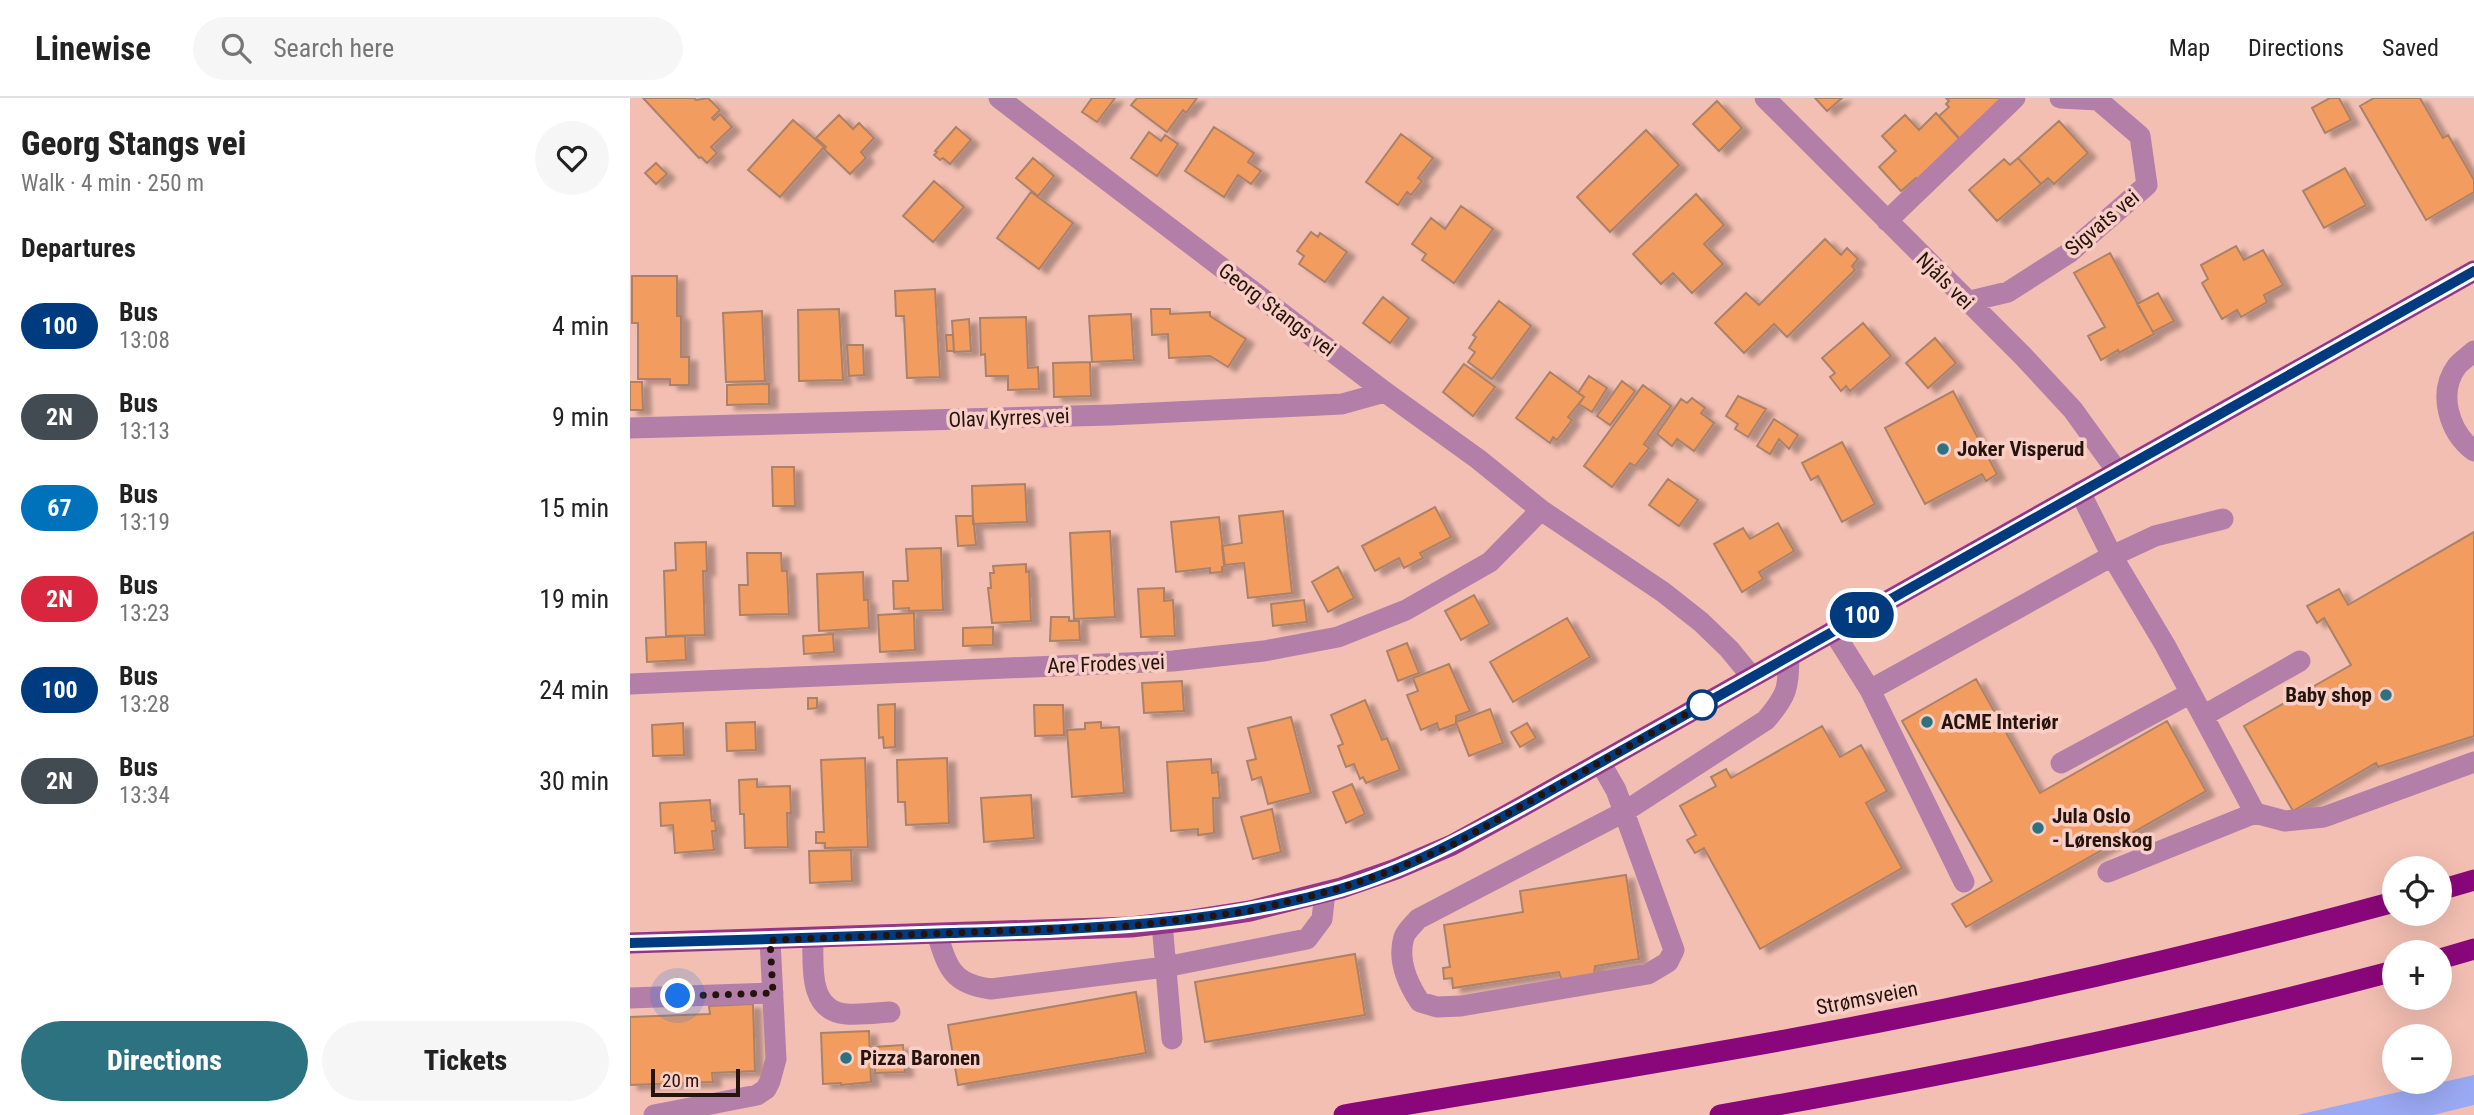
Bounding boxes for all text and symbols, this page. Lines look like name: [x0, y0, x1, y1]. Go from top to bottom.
search box: [193, 17, 683, 80]
text: Linewise: [35, 29, 151, 68]
icon: search: [217, 29, 255, 67]
text: Search here: [273, 33, 394, 63]
text: Map: [2169, 34, 2210, 62]
text: Directions: [2248, 34, 2344, 62]
text: Saved: [2382, 34, 2439, 62]
button: heart: [535, 121, 609, 195]
text: Georg Stangs vei: [21, 124, 246, 163]
text: Walk · 4 min · 250 m: [21, 170, 204, 197]
street label: Sigvats vei: [2060, 185, 2144, 261]
text: Departures: [21, 233, 136, 263]
street label: Njåls vei: [1912, 248, 1978, 314]
street label: Georg Stangs vei: [1214, 258, 1340, 362]
text: Bus: [119, 297, 158, 327]
text: 4 min: [552, 311, 609, 341]
text: 100: [41, 312, 78, 340]
text: 13:08: [119, 327, 170, 354]
text: Bus: [119, 388, 158, 418]
text: 9 min: [552, 402, 609, 432]
text: 2N: [46, 403, 73, 431]
street label: Olav Kyrres vei: [948, 404, 1070, 432]
text: 13:13: [119, 418, 170, 445]
place label: Joker Visperud: [1957, 437, 2085, 461]
marker: Joker Visperud: [1935, 441, 1951, 457]
text: Bus: [119, 479, 158, 509]
text: 15 min: [539, 493, 609, 523]
text: 67: [47, 494, 72, 522]
text: 13:19: [119, 509, 170, 536]
text: Bus: [119, 570, 158, 600]
text: 19 min: [539, 584, 609, 614]
text: 2N: [46, 585, 73, 613]
line badge: 100: [1822, 592, 1902, 638]
text: 13:23: [119, 600, 170, 627]
text: 100: [1844, 601, 1880, 629]
street label: Are Frodes vei: [1047, 650, 1165, 678]
text: Bus: [119, 661, 158, 691]
text: 24 min: [539, 675, 609, 705]
text: 100: [41, 676, 78, 704]
place label: Baby shop: [2285, 683, 2372, 707]
marker: Baby shop: [2378, 687, 2394, 703]
unlabelled marker: [1687, 690, 1717, 720]
text: 13:28: [119, 691, 170, 718]
place label: ACME Interiør: [1941, 710, 2059, 734]
marker: ACME Interiør: [1919, 714, 1935, 730]
text: Bus: [119, 752, 158, 782]
text: 30 min: [539, 766, 609, 796]
text: 2N: [46, 767, 73, 795]
text: 13:34: [119, 782, 170, 809]
place label: Jula Oslo - Lørenskog: [2052, 804, 2153, 852]
marker: Jula Oslo - Lørenskog: [2030, 820, 2046, 836]
map controls: [2382, 856, 2452, 1094]
button: locate: [2382, 856, 2452, 926]
button: +: [2382, 940, 2452, 1010]
street label: Strømsveien: [1814, 976, 1920, 1020]
your location: [660, 978, 695, 1013]
button: Directions: [21, 1021, 308, 1101]
button: Tickets: [322, 1021, 609, 1101]
button: −: [2382, 1024, 2452, 1094]
place label: Pizza Baronen: [860, 1046, 980, 1070]
marker: Pizza Baronen: [838, 1050, 854, 1066]
scale bar: [651, 1066, 740, 1098]
text: 20 m: [662, 1069, 699, 1092]

